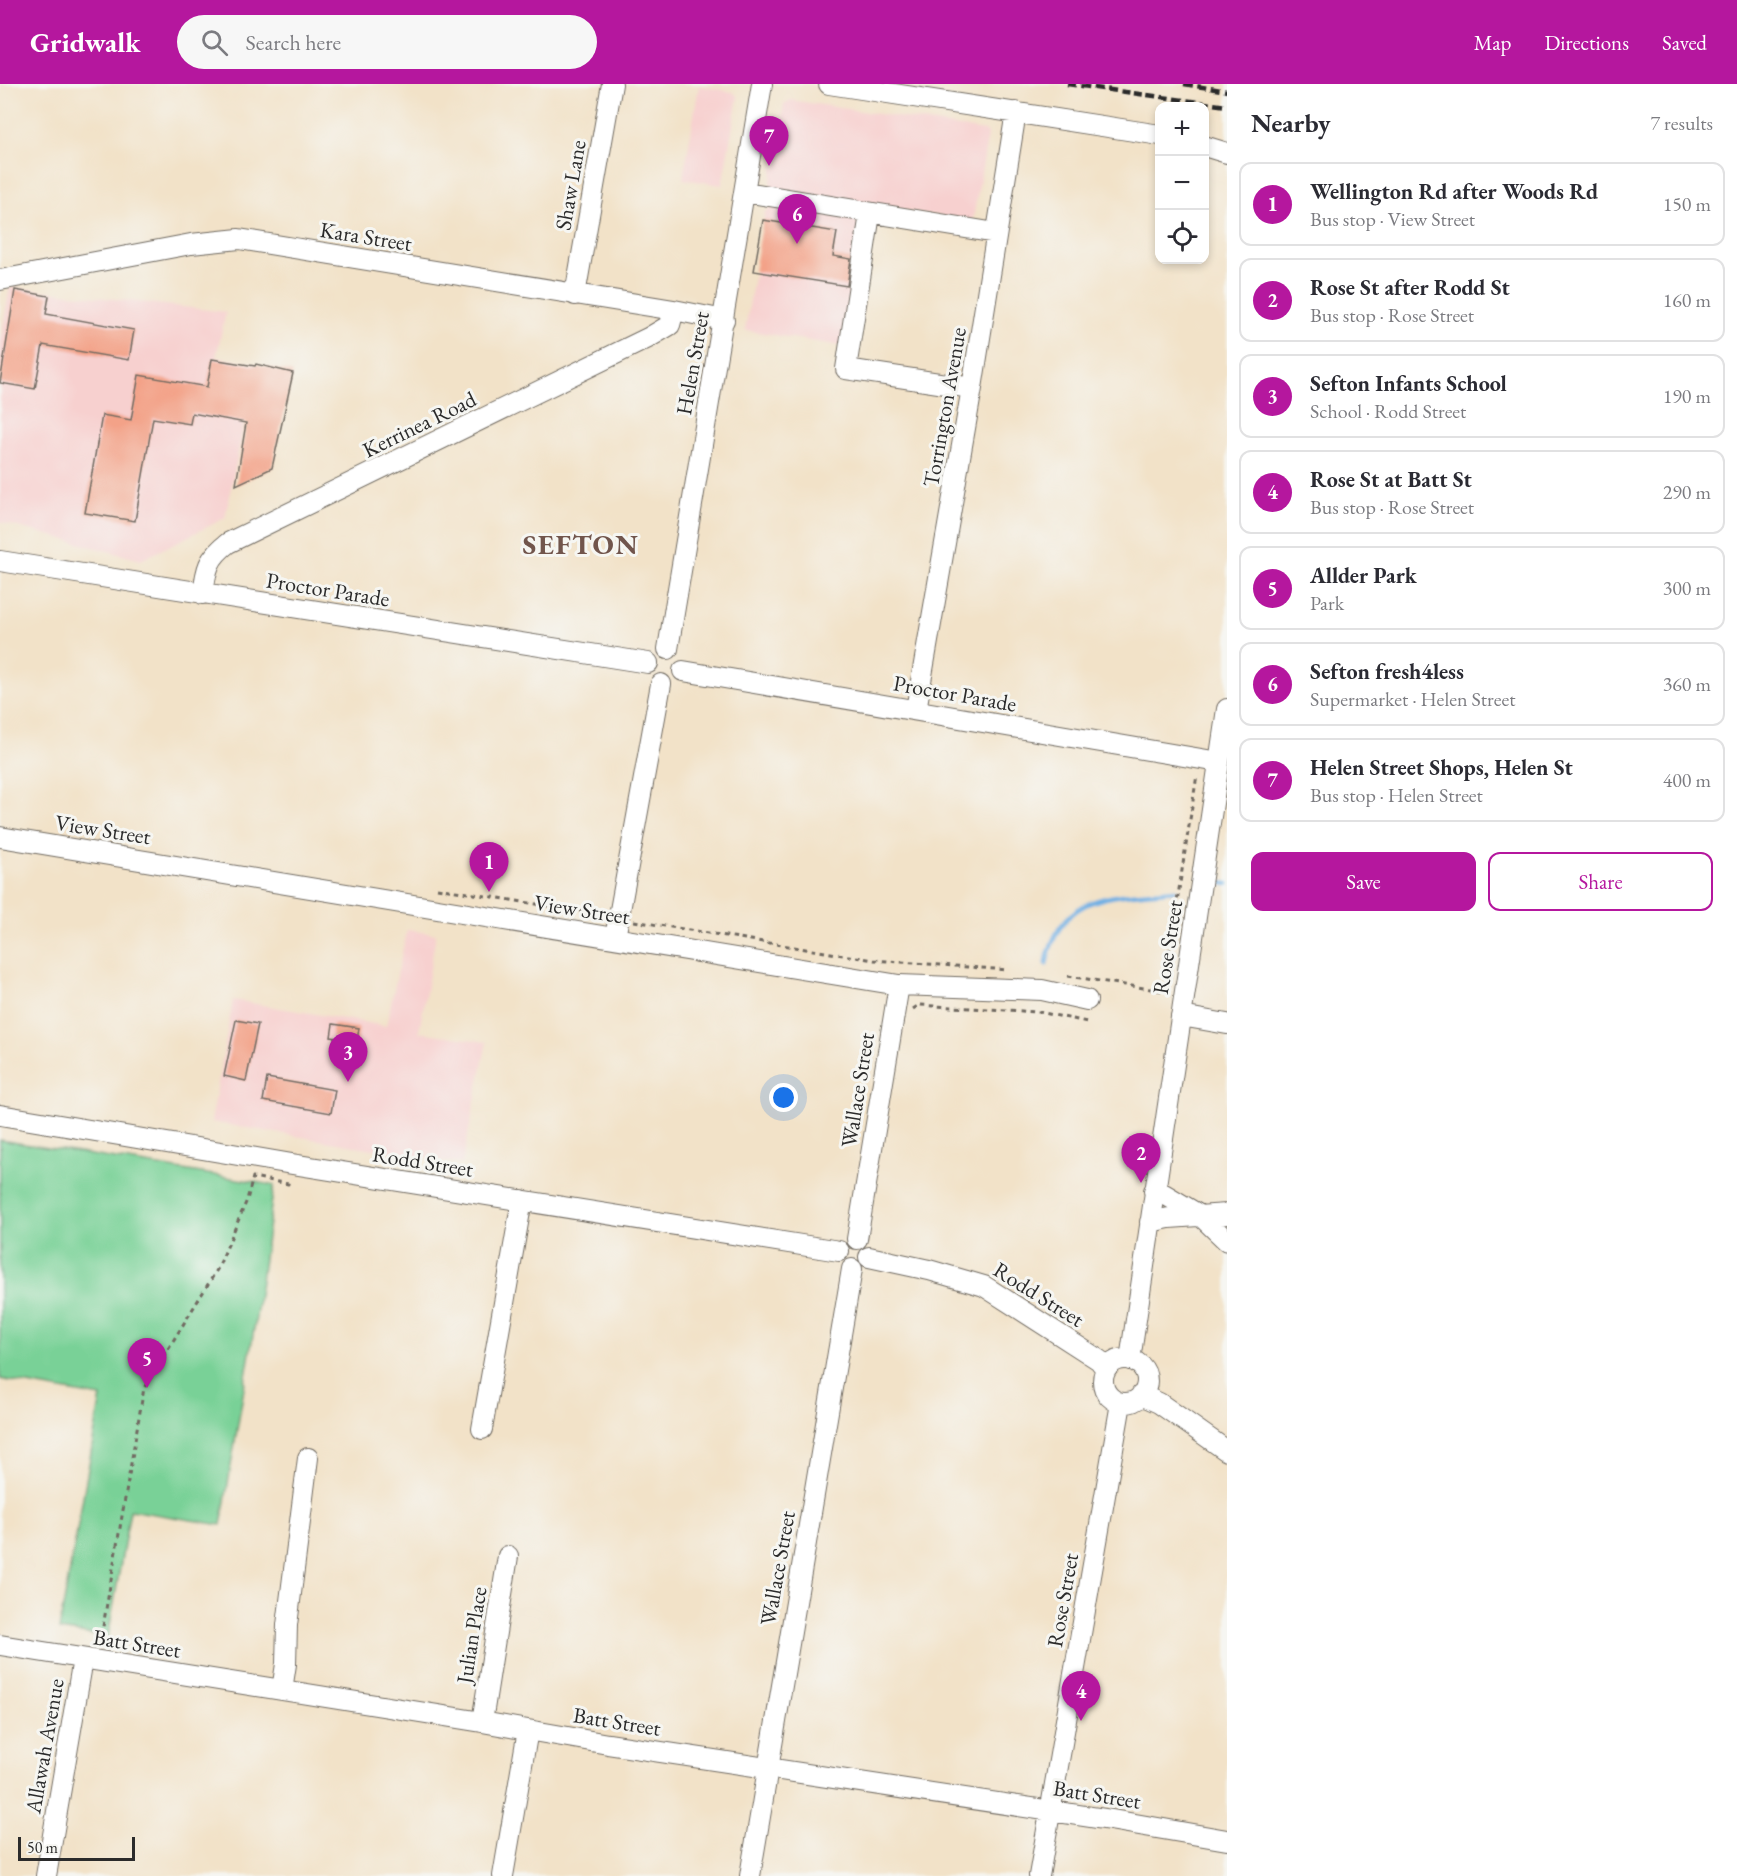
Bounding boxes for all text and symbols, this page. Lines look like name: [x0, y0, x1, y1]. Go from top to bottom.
search box: [177, 15, 597, 69]
text: Gridwalk: [30, 24, 141, 60]
icon: search: [198, 26, 231, 59]
text: Search here: [246, 28, 341, 57]
text: Map: [1474, 29, 1511, 56]
text: Directions: [1544, 29, 1629, 56]
text: Saved: [1662, 29, 1707, 56]
map controls: [1155, 102, 1209, 264]
button: +: [1155, 102, 1209, 156]
text: Nearby: [1251, 106, 1331, 140]
text: 7 results: [1650, 110, 1713, 136]
pin: 7: [750, 116, 788, 166]
street label: Shaw Lane: [548, 137, 593, 233]
button: −: [1155, 156, 1209, 210]
text: Wellington Rd after Woods Rd: [1310, 177, 1598, 206]
text: 1: [1267, 191, 1278, 217]
text: 150 m: [1663, 191, 1711, 217]
pin: 6: [778, 194, 816, 244]
text: Bus stop · View Street: [1310, 206, 1475, 232]
button: locate: [1155, 210, 1209, 264]
street label: Kara Street: [318, 215, 414, 258]
text: Rose St after Rodd St: [1310, 273, 1510, 302]
text: 2: [1267, 287, 1278, 313]
text: 160 m: [1663, 287, 1711, 313]
text: Bus stop · Rose Street: [1310, 302, 1474, 328]
street label: Helen Street: [669, 309, 716, 417]
street label: Torrington Avenue: [916, 325, 973, 489]
text: Sefton Infants School: [1310, 369, 1507, 398]
text: 3: [1267, 383, 1278, 409]
text: 190 m: [1663, 383, 1711, 409]
street label: Kerrinea Road: [358, 384, 482, 464]
text: School · Rodd Street: [1310, 398, 1466, 424]
text: Rose St at Batt St: [1310, 465, 1472, 494]
text: 4: [1267, 479, 1278, 505]
text: 290 m: [1663, 479, 1711, 505]
text: Bus stop · Rose Street: [1310, 494, 1474, 520]
district label: SEFTON: [522, 526, 640, 562]
text: Allder Park: [1310, 561, 1417, 590]
street label: Proctor Parade: [264, 565, 392, 614]
text: 5: [1267, 575, 1278, 601]
text: 300 m: [1663, 575, 1711, 601]
text: Park: [1310, 590, 1344, 616]
text: Sefton fresh4less: [1310, 657, 1464, 686]
street label: Proctor Parade: [891, 668, 1019, 719]
text: 6: [1267, 671, 1278, 697]
text: 360 m: [1663, 671, 1711, 697]
text: Supermarket · Helen Street: [1310, 686, 1515, 712]
text: Helen Street Shops, Helen St: [1310, 753, 1573, 782]
text: 7: [1267, 767, 1278, 793]
text: 400 m: [1663, 767, 1711, 793]
text: Bus stop · Helen Street: [1310, 782, 1483, 808]
street label: View Street: [53, 808, 153, 851]
pin: 1: [470, 842, 508, 892]
button: Save: [1251, 852, 1476, 911]
button: Share: [1488, 852, 1713, 911]
street label: View Street: [532, 888, 632, 931]
street label: Rose Street: [1146, 898, 1189, 996]
street label: Wallace Street: [834, 1030, 881, 1150]
pin: 3: [328, 1032, 368, 1082]
your location: [769, 1083, 798, 1112]
pin: 2: [1122, 1134, 1160, 1183]
street label: Rodd Street: [370, 1139, 475, 1184]
street label: Rodd Street: [988, 1255, 1090, 1334]
pin: 5: [128, 1338, 166, 1388]
street label: Wallace Street: [753, 1508, 802, 1628]
street label: Rose Street: [1040, 1551, 1085, 1649]
street label: Julian Place: [449, 1584, 494, 1688]
street label: Batt Street: [91, 1622, 183, 1665]
pin: 4: [1062, 1672, 1100, 1721]
street label: Allawah Avenue: [18, 1676, 71, 1817]
street label: Batt Street: [571, 1700, 663, 1743]
street label: Batt Street: [1051, 1773, 1143, 1816]
scale bar: [18, 1834, 135, 1862]
text: 50 m: [27, 1837, 58, 1858]

